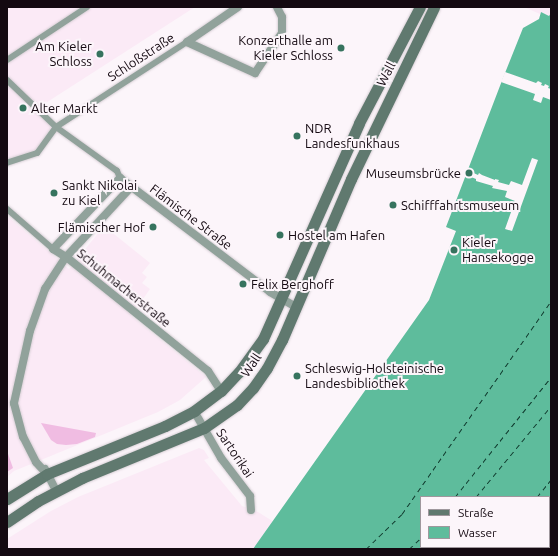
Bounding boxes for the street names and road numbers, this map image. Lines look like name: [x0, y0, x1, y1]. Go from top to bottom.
street label: Schloßstraße: [105, 30, 177, 84]
street label: Wall: [373, 59, 399, 89]
street label: Flämische Straße: [147, 181, 235, 253]
street label: Schuhmacherstraße: [74, 245, 174, 331]
street label: Wall: [237, 350, 265, 380]
street label: Sartorikai: [213, 426, 257, 480]

